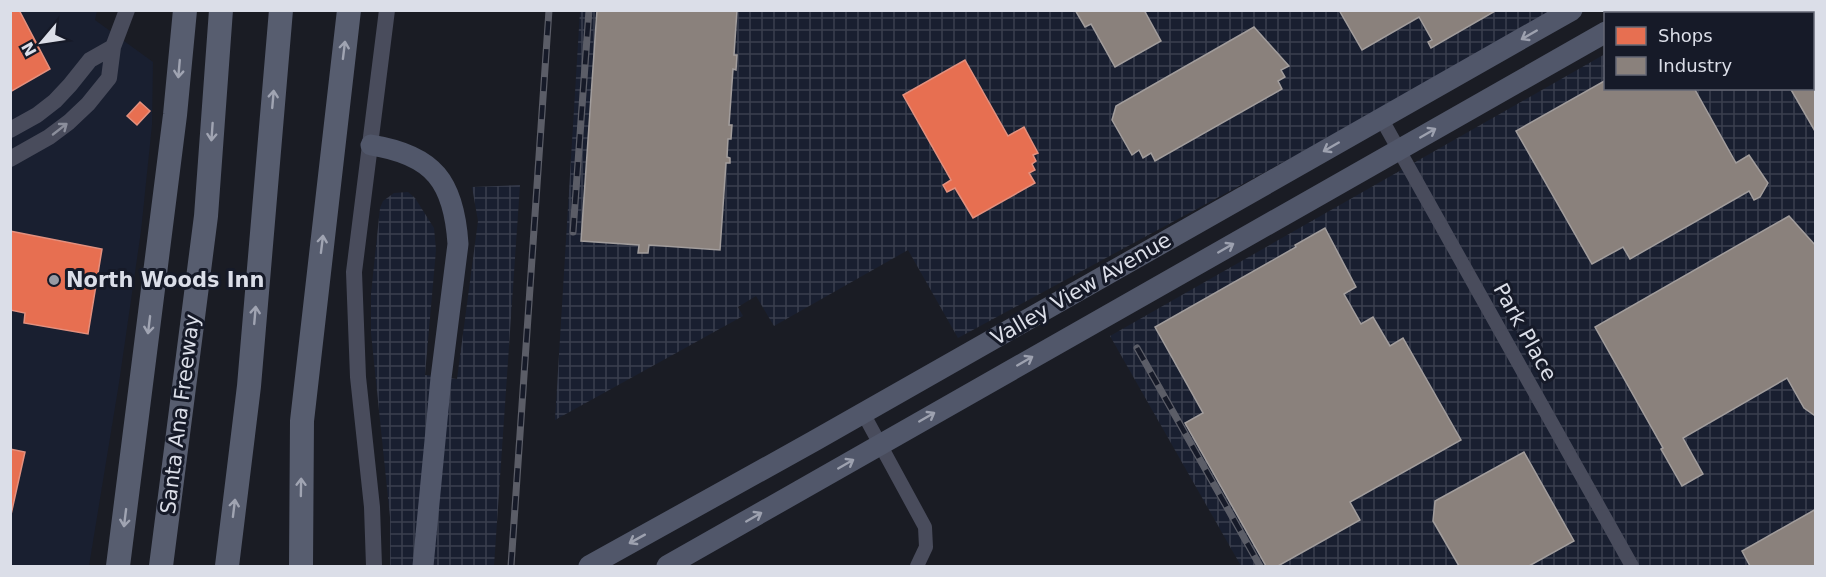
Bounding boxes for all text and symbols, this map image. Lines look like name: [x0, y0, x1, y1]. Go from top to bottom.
north arrow: [12, 12, 72, 72]
legend: [1604, 12, 1814, 90]
text: Shops: [1658, 25, 1713, 46]
one-way arrow: [1521, 29, 1538, 41]
text: N: [18, 39, 41, 59]
one-way arrow: [339, 41, 350, 61]
text: Industry: [1658, 55, 1732, 76]
one-way arrow: [173, 58, 184, 78]
one-way arrow: [268, 90, 279, 110]
one-way arrow: [206, 121, 217, 141]
one-way arrow: [52, 122, 68, 135]
one-way arrow: [1418, 127, 1436, 138]
one-way arrow: [1323, 142, 1340, 154]
street label: Valley View Avenue: [987, 228, 1175, 350]
one-way arrow: [316, 234, 327, 254]
one-way arrow: [1217, 241, 1234, 253]
place label: North Woods Inn: [66, 268, 265, 292]
marker: North Woods Inn: [47, 273, 61, 287]
street label: Park Place: [1488, 279, 1562, 385]
one-way arrow: [250, 305, 261, 325]
street label: Santa Ana Freeway: [156, 313, 204, 515]
one-way arrow: [143, 315, 154, 334]
one-way arrow: [1016, 355, 1033, 367]
one-way arrow: [918, 411, 935, 423]
one-way arrow: [837, 458, 854, 470]
one-way arrow: [295, 478, 307, 498]
one-way arrow: [229, 499, 240, 519]
one-way arrow: [119, 508, 130, 528]
one-way arrow: [745, 510, 762, 522]
one-way arrow: [629, 534, 647, 545]

